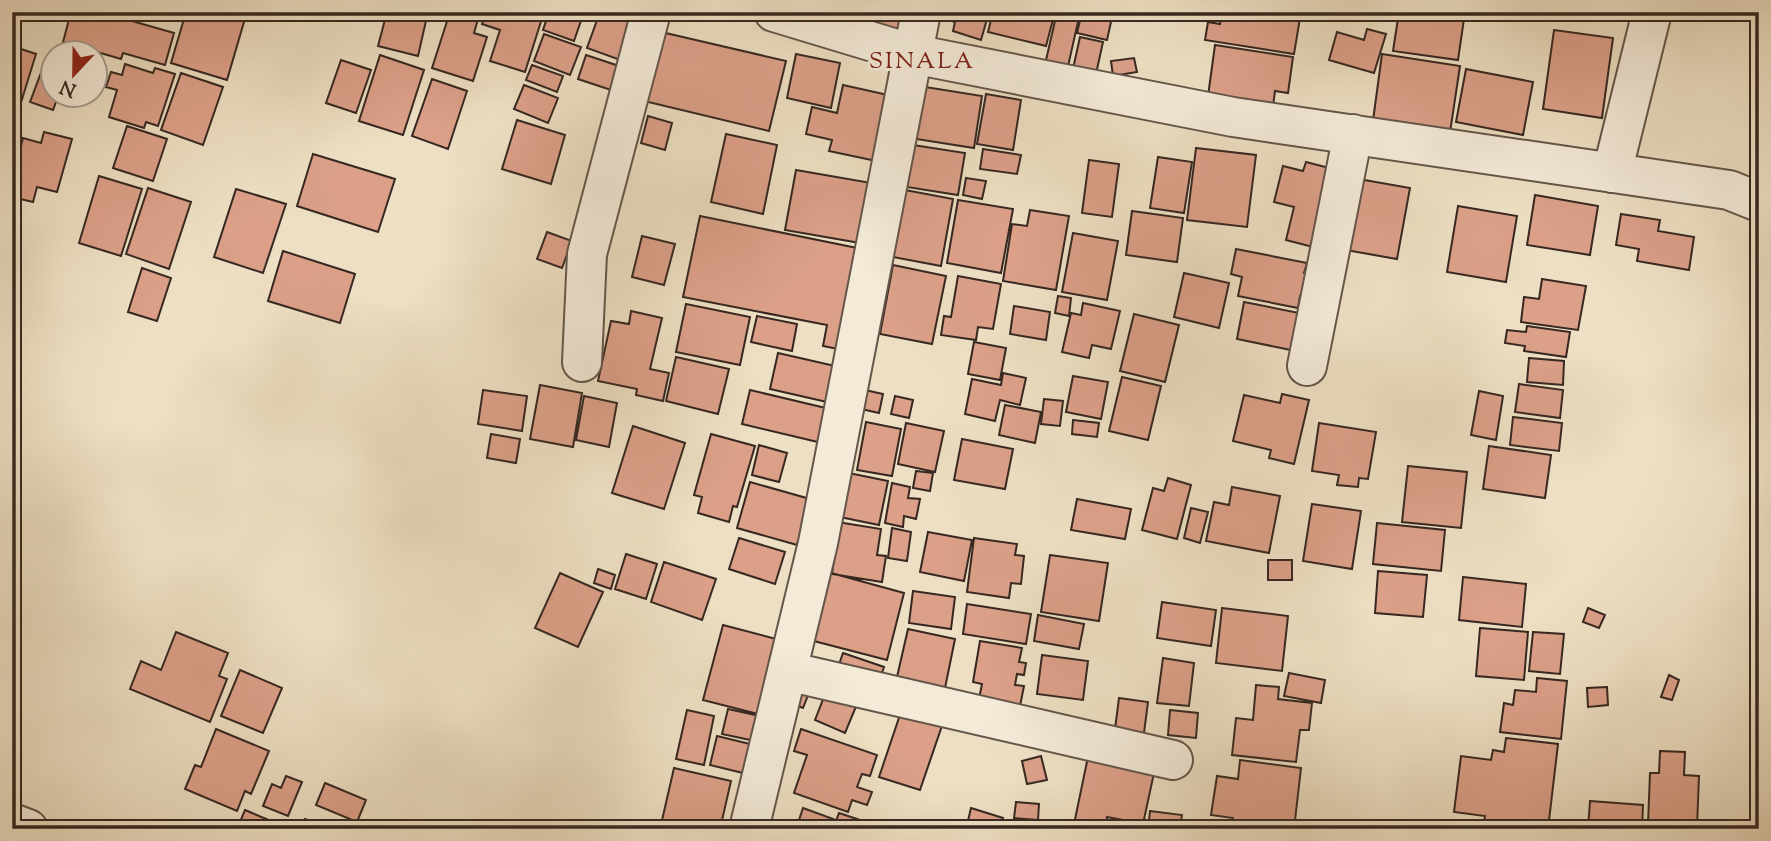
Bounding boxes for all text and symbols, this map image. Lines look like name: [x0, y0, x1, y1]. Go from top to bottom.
north arrow: [38, 38, 108, 108]
district label: SINALA: [869, 45, 975, 79]
text: N: [56, 72, 81, 103]

